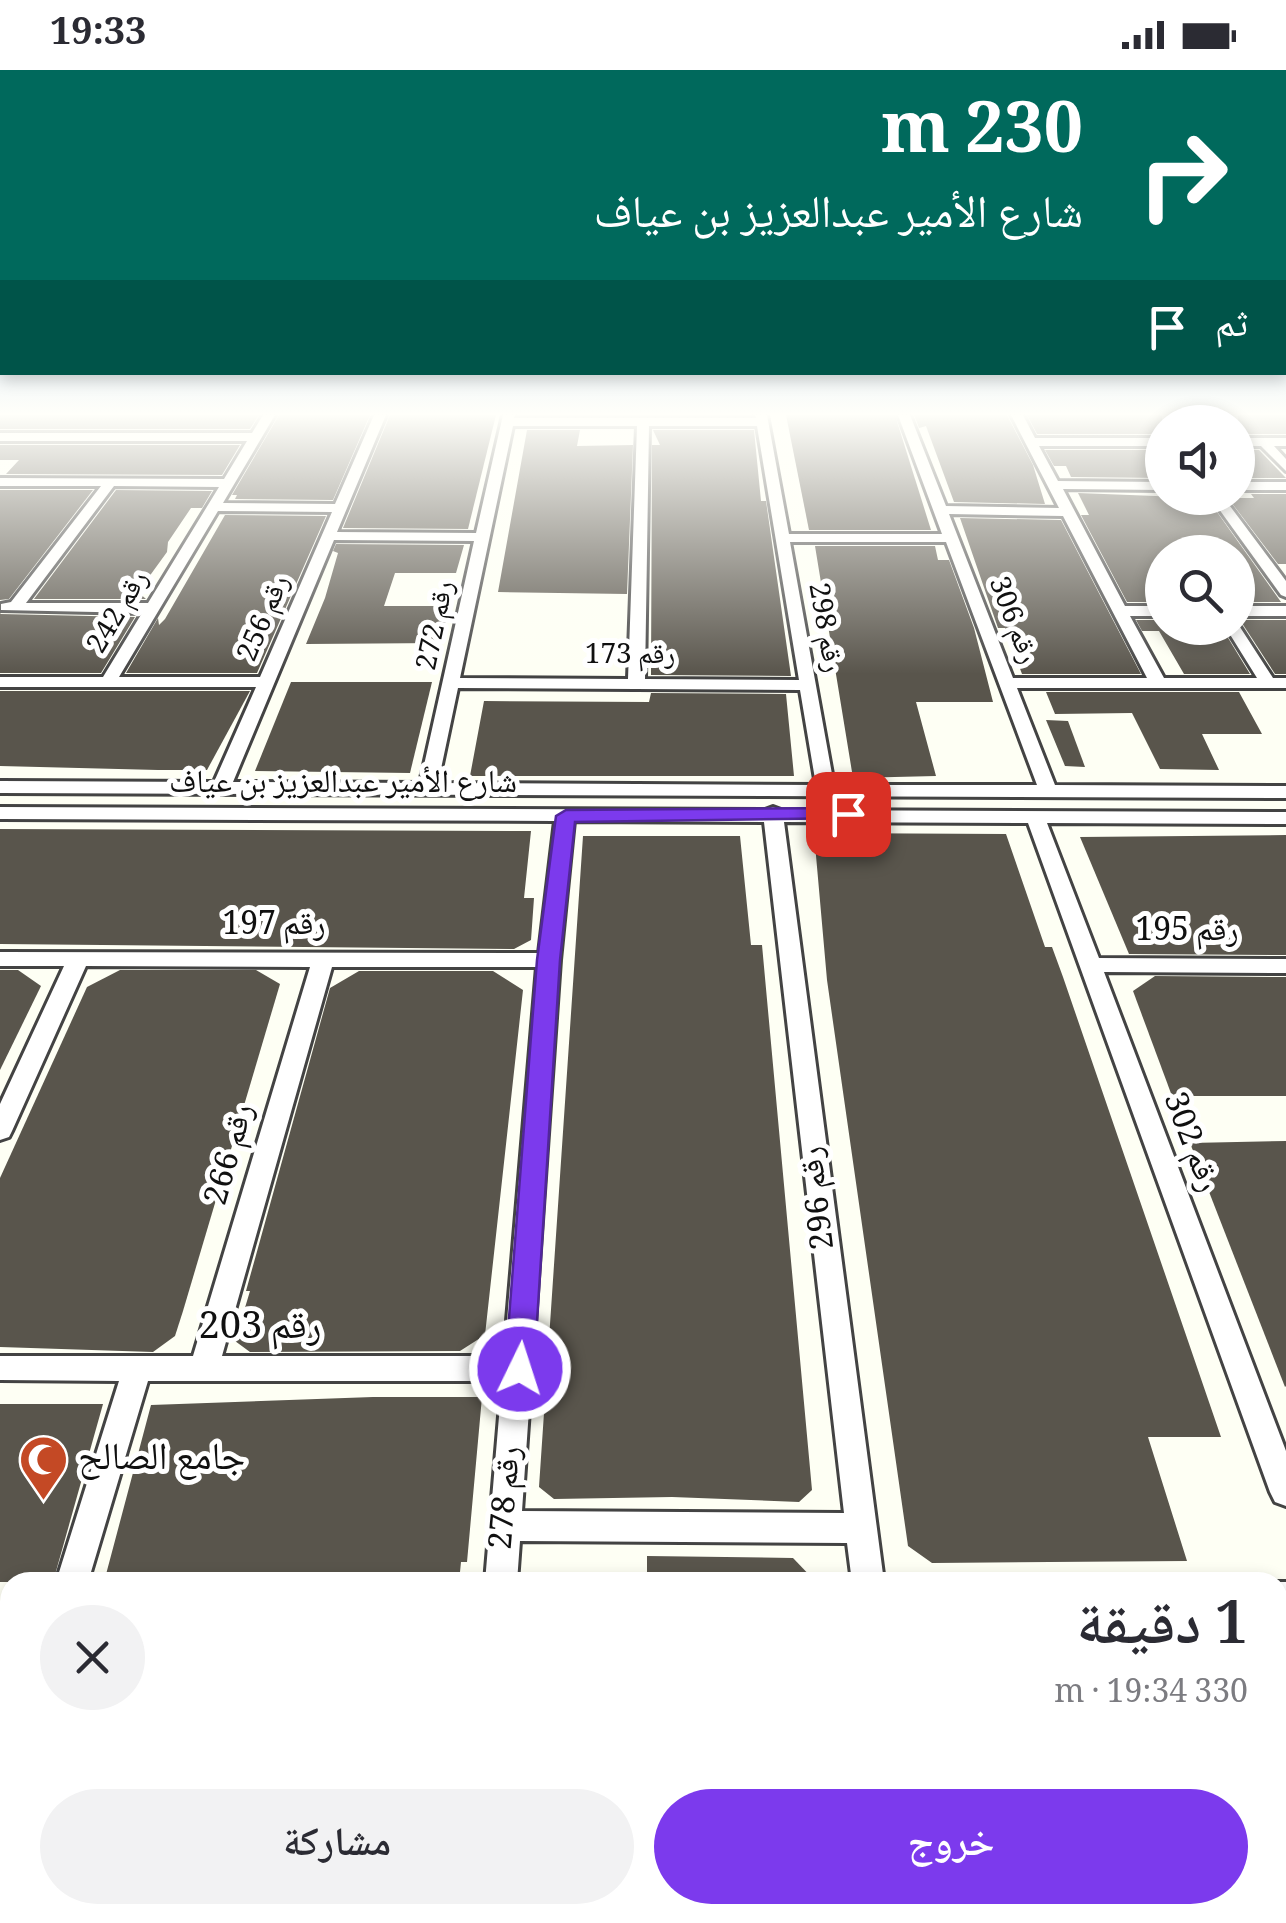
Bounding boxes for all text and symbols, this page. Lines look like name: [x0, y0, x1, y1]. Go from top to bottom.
text: 19:33: [50, 3, 147, 68]
text: 230 m: [881, 77, 1083, 196]
icon: right: [1118, 110, 1248, 240]
text: شارع الأمير عبدالعزيز بن عياف: [594, 179, 1083, 256]
text: ثم: [1215, 295, 1248, 360]
icon: arrive: [1140, 300, 1195, 355]
map controls: [1145, 405, 1255, 645]
button: sound: [1145, 405, 1255, 515]
button: search: [1145, 535, 1255, 645]
street label: رقم 242: [76, 562, 164, 664]
street label: رقم 256: [226, 568, 306, 670]
street label: رقم 306: [972, 570, 1050, 672]
street label: رقم 272: [405, 577, 471, 675]
street label: رقم 298: [792, 579, 854, 677]
street label: رقم 173: [585, 633, 675, 681]
street label: شارع الأمير عبدالعزيز بن عياف: [169, 758, 517, 812]
pin: [806, 772, 891, 857]
icon: arrive: [821, 787, 876, 842]
street label: رقم 197: [222, 900, 326, 954]
street label: رقم 195: [1135, 906, 1239, 960]
street label: رقم 302: [1145, 1085, 1233, 1201]
street label: رقم 266: [192, 1098, 272, 1212]
street label: رقم 296: [787, 1143, 853, 1253]
street label: رقم 203: [199, 1297, 321, 1362]
position arrow: [468, 1317, 572, 1421]
place label: جامع الصالح: [78, 1428, 245, 1493]
mosque icon: جامع الصالح: [17, 1434, 69, 1502]
street label: رقم 278: [477, 1444, 539, 1552]
text: 1 دقيقة: [1077, 1579, 1248, 1681]
button: close: [40, 1605, 145, 1710]
text: 330 m · 19:34: [1054, 1668, 1248, 1722]
button: مشاركة: [40, 1789, 634, 1904]
button: خروج: [654, 1789, 1248, 1904]

